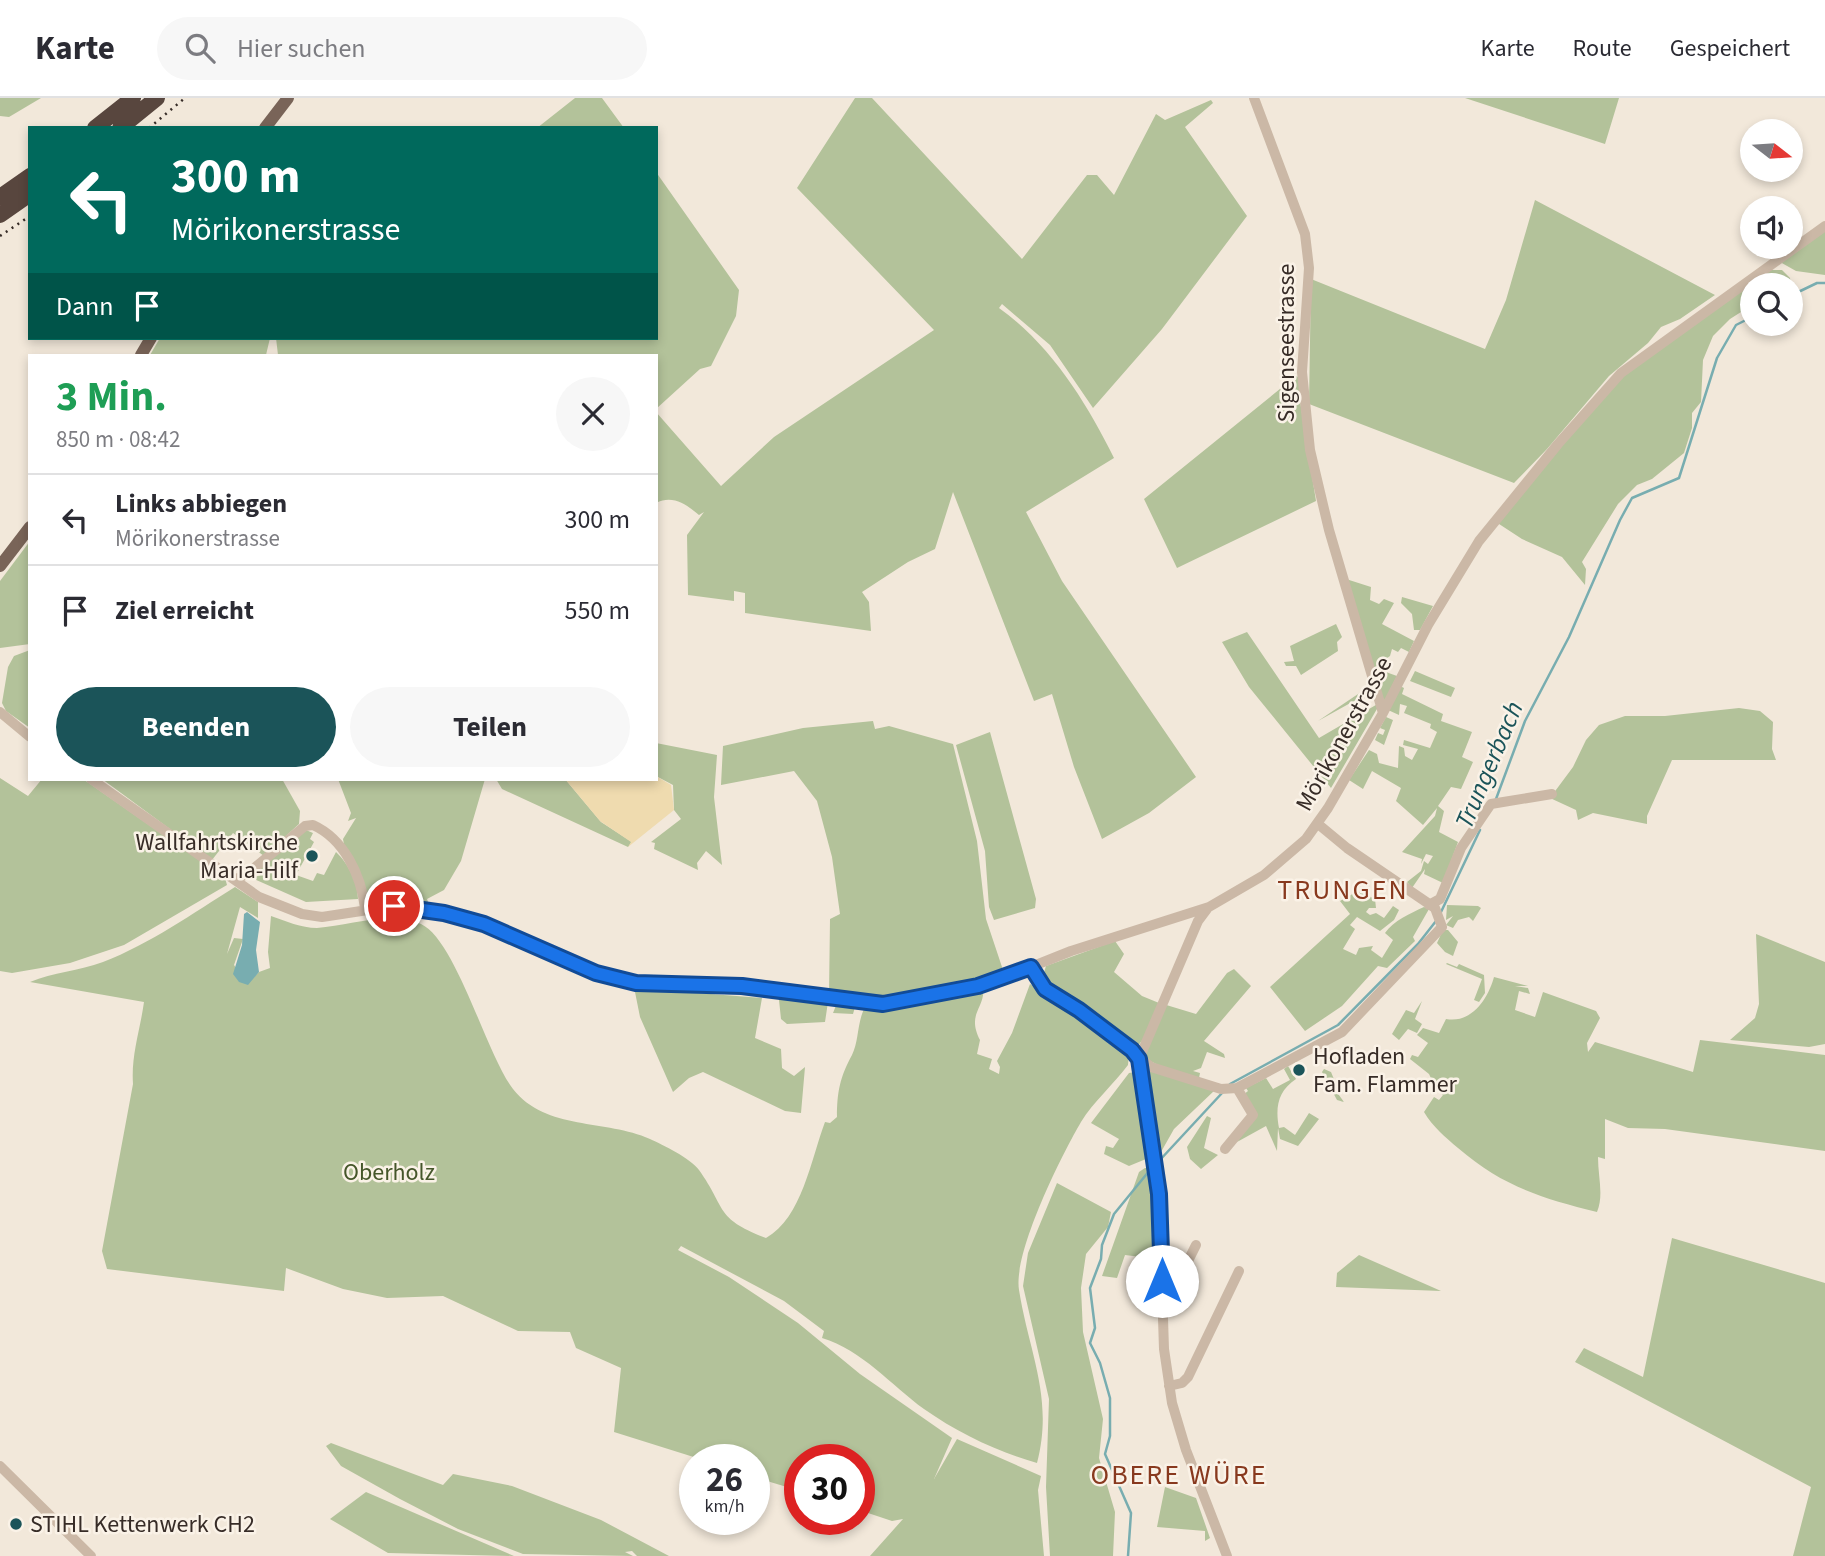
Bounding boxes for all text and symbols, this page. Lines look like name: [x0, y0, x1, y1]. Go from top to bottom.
search box: [157, 17, 647, 80]
text: Karte: [35, 25, 115, 72]
icon: search: [181, 29, 219, 67]
text: Hier suchen: [237, 30, 366, 67]
text: Karte: [1481, 31, 1535, 66]
text: Route: [1573, 31, 1632, 66]
text: Gespeichert: [1670, 31, 1790, 66]
north arrow: [1740, 119, 1802, 182]
map controls: [1740, 119, 1803, 336]
text: 300 m: [171, 142, 300, 212]
icon: left: [56, 154, 147, 245]
button: sound: [1740, 196, 1803, 259]
text: Mörikonerstrasse: [171, 207, 400, 253]
street label: Sigenseestrasse: [1269, 264, 1304, 422]
button: search: [1740, 273, 1803, 336]
icon: arrive: [128, 287, 166, 325]
text: Dann: [56, 288, 114, 325]
text: 3 Min.: [56, 367, 167, 427]
button: close: [556, 377, 630, 451]
text: 850 m · 08:42: [56, 423, 180, 456]
text: Links abbiegen: [115, 485, 287, 522]
icon: left: [56, 501, 94, 539]
text: 300 m: [564, 501, 630, 538]
text: Mörikonerstrasse: [115, 522, 280, 555]
icon: arrive: [56, 592, 94, 630]
text: Ziel erreicht: [115, 592, 254, 629]
text: 550 m: [564, 592, 630, 629]
street label: Mörikonerstrasse: [1287, 650, 1401, 818]
button: Beenden: [56, 687, 336, 767]
button: Teilen: [350, 687, 630, 767]
water label: Trungerbach: [1446, 696, 1532, 834]
place label: Wallfahrtskirche Maria-Hilf: [135, 825, 299, 888]
marker: Wallfahrtskirche Maria-Hilf: [304, 848, 320, 864]
district label: TRUNGEN: [1277, 870, 1409, 910]
pin: [364, 876, 424, 936]
icon: arrive: [375, 887, 413, 925]
place label: Hofladen Fam. Flammer: [1313, 1039, 1458, 1102]
marker: Hofladen Fam. Flammer: [1291, 1062, 1307, 1078]
park label: Oberholz: [343, 1155, 435, 1190]
position arrow: [1125, 1244, 1199, 1318]
speed limit sign: 30: [784, 1444, 875, 1535]
text: 26: [706, 1455, 743, 1505]
district label: OBERE WÜRE: [1091, 1455, 1267, 1495]
text: km/h: [705, 1494, 744, 1519]
place label: STIHL Kettenwerk CH2: [30, 1507, 255, 1542]
marker: STIHL Kettenwerk CH2: [8, 1516, 24, 1532]

